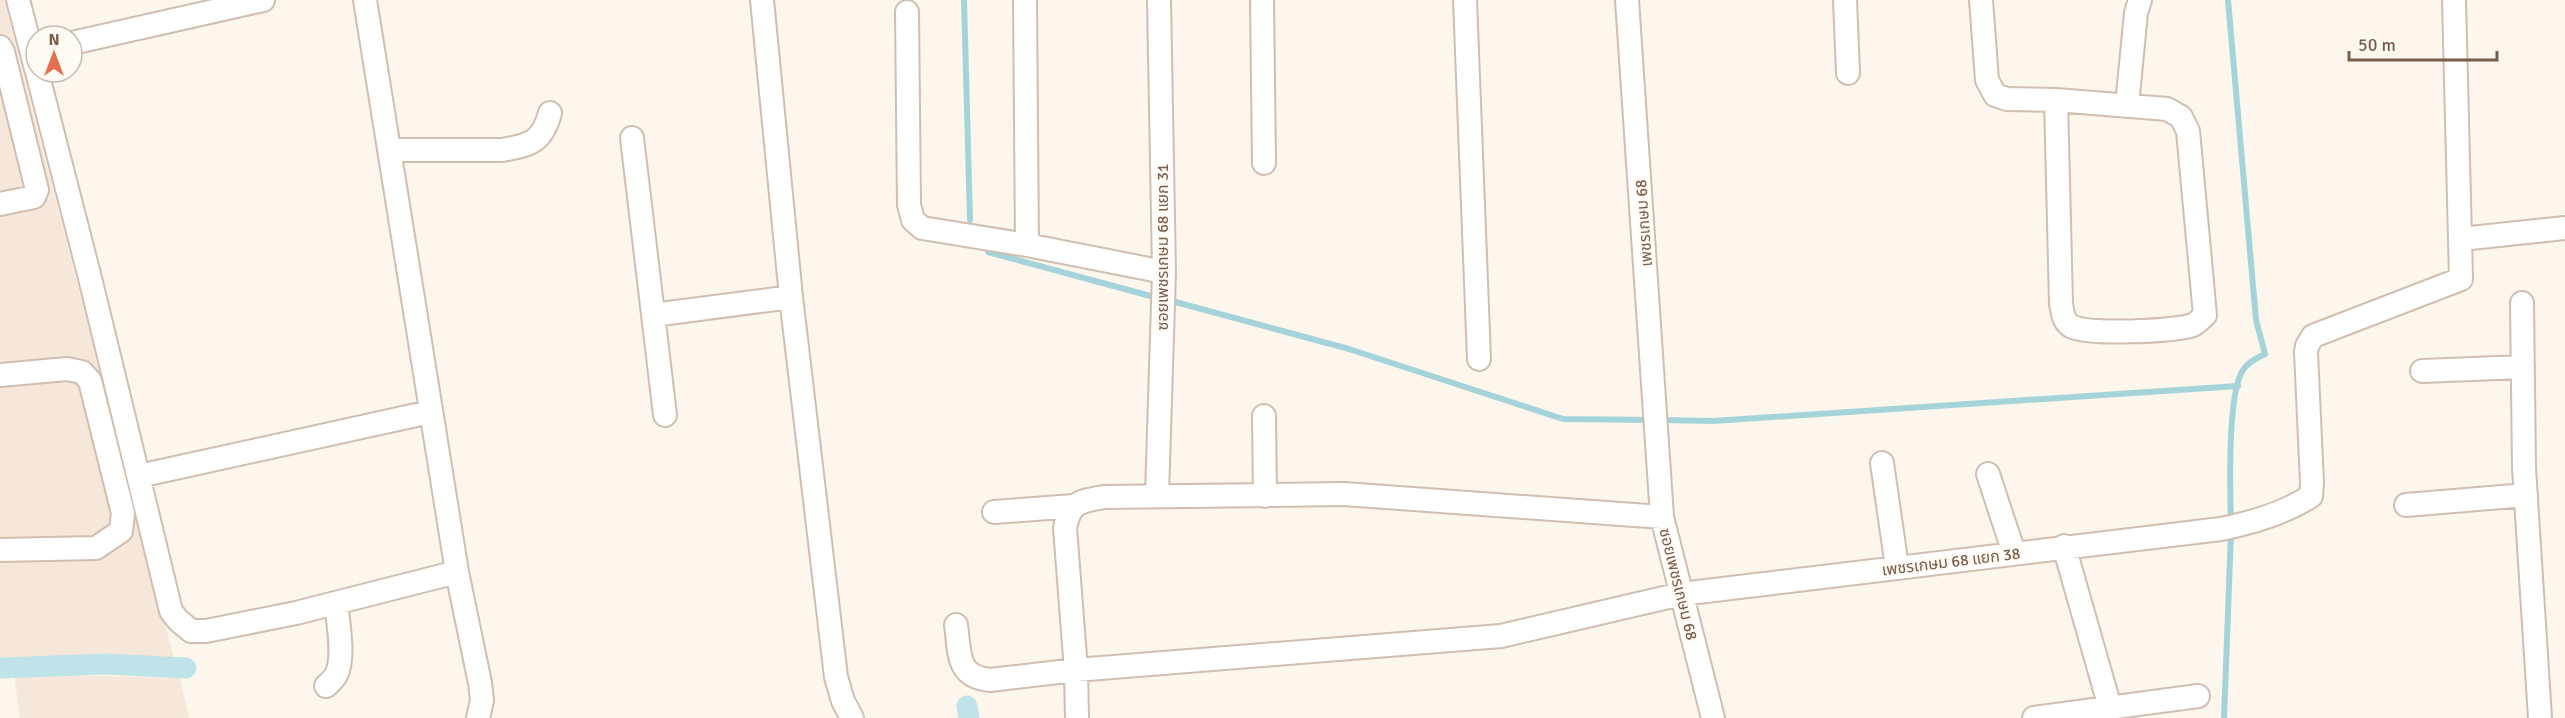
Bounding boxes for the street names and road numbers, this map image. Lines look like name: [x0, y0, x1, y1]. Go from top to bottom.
street label: ซอยเพชรเกษม 68 แยก 31: [1153, 164, 1173, 330]
street label: เพชรเกษม 68: [1631, 179, 1657, 267]
street label: ซอยเพชรเกษม 68: [1654, 526, 1702, 642]
street label: เพชรเกษม 68 แยก 38: [1881, 544, 2022, 580]

